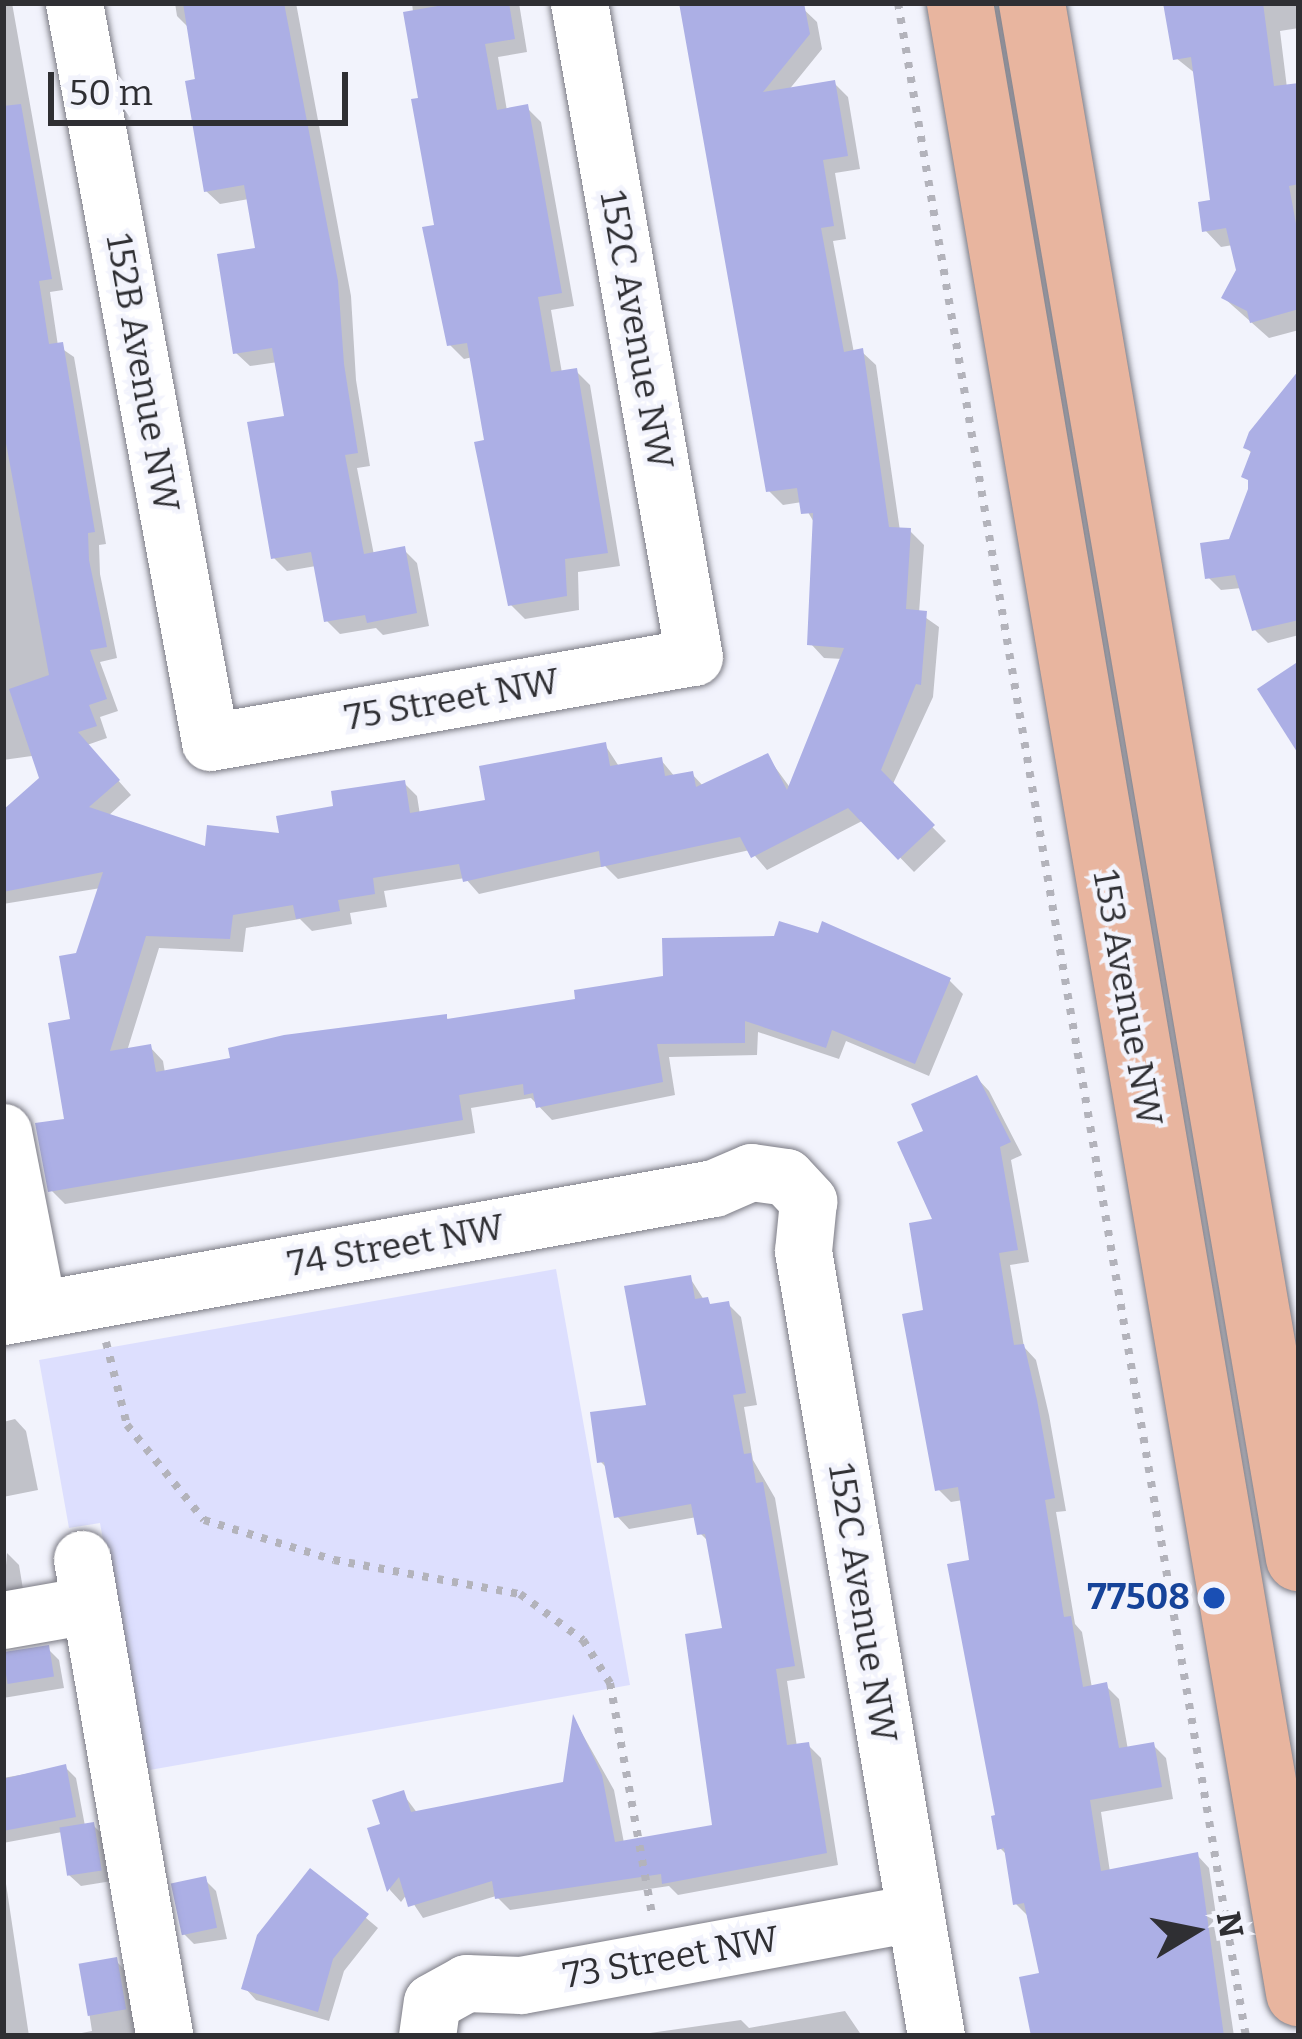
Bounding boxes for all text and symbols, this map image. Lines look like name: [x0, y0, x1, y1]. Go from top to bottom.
scale bar: [54, 48, 354, 122]
text: 50 m: [69, 71, 153, 115]
street label: 152C Avenue NW: [590, 188, 682, 472]
street label: 152B Avenue NW: [96, 231, 188, 515]
street label: 75 Street NW: [341, 660, 563, 740]
street label: 153 Avenue NW: [1083, 867, 1171, 1129]
street label: 74 Street NW: [284, 1206, 508, 1286]
street label: 152C Avenue NW: [819, 1461, 905, 1745]
place label: 77508: [1087, 1576, 1190, 1620]
marker: 77508: [1201, 1585, 1227, 1611]
north arrow: [1134, 1871, 1254, 1991]
text: N: [1208, 1909, 1251, 1941]
street label: 73 Street NW: [560, 1918, 782, 1998]

